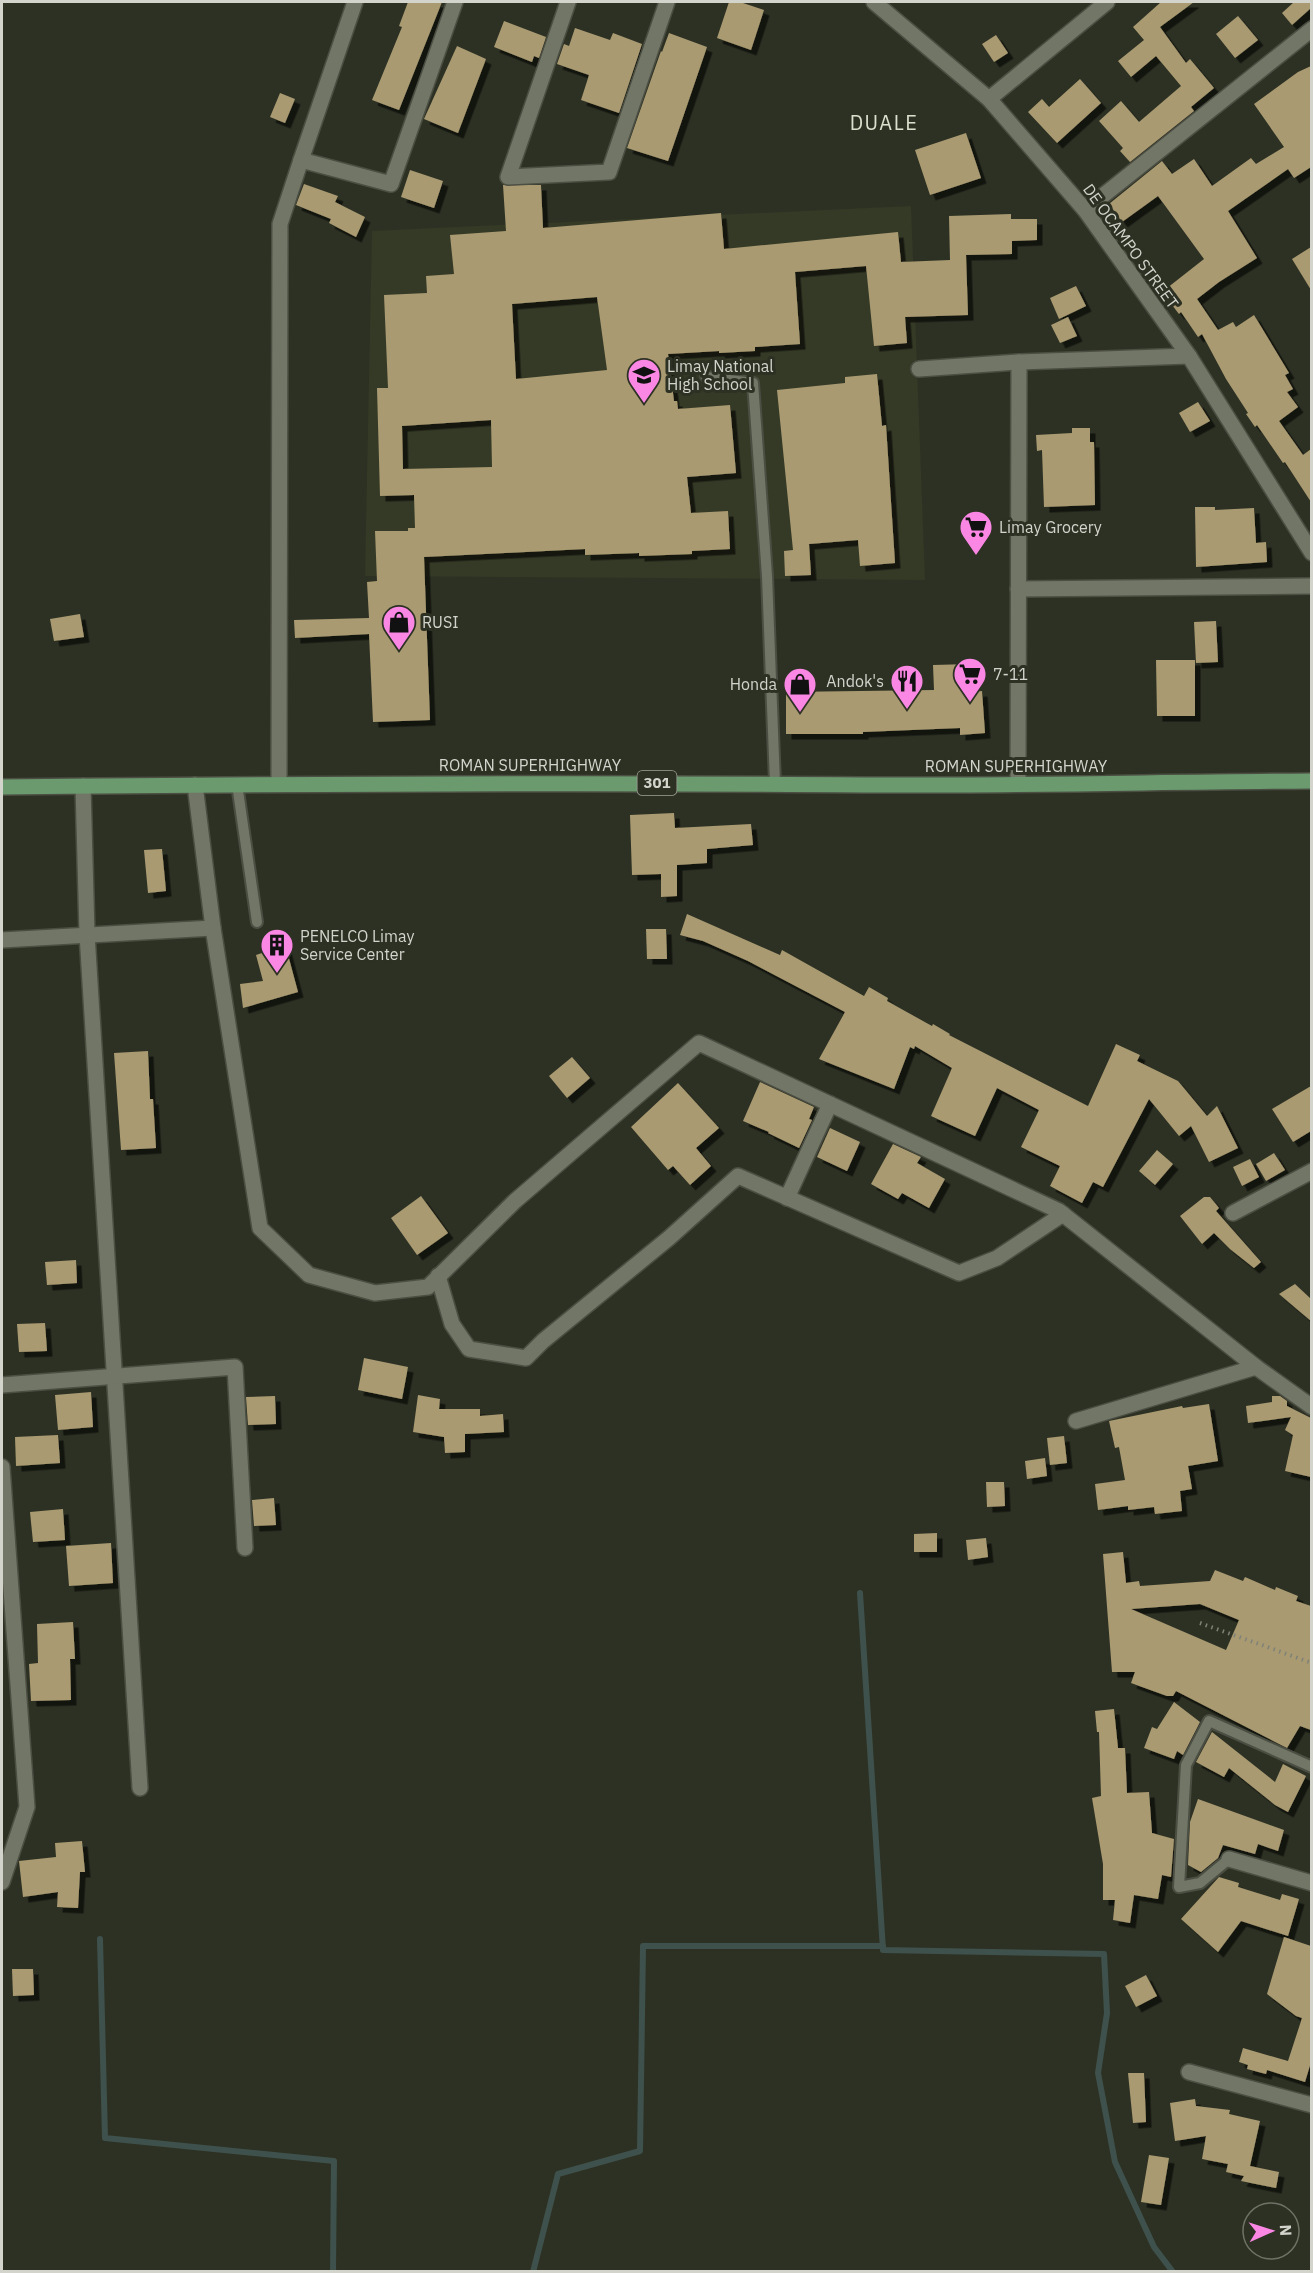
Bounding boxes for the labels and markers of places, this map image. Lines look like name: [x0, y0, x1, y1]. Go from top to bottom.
place label: Limay National High School: [667, 356, 774, 394]
school or university icon: Limay National High School: [626, 357, 662, 404]
supermarket icon: Limay Grocery: [958, 509, 994, 556]
place label: Limay Grocery: [999, 517, 1102, 537]
shop icon: RUSI: [381, 604, 417, 651]
place label: RUSI: [422, 612, 459, 632]
supermarket icon: 7-11: [952, 656, 988, 703]
restaurant icon: Andok's: [889, 663, 925, 710]
place label: 7-11: [993, 664, 1028, 684]
shop icon: Honda: [782, 666, 818, 713]
place label: Andok's: [826, 671, 884, 691]
place label: Honda: [730, 674, 777, 694]
place label: PENELCO Limay Service Center: [300, 926, 414, 964]
building icon: PENELCO Limay Service Center: [259, 927, 295, 974]

